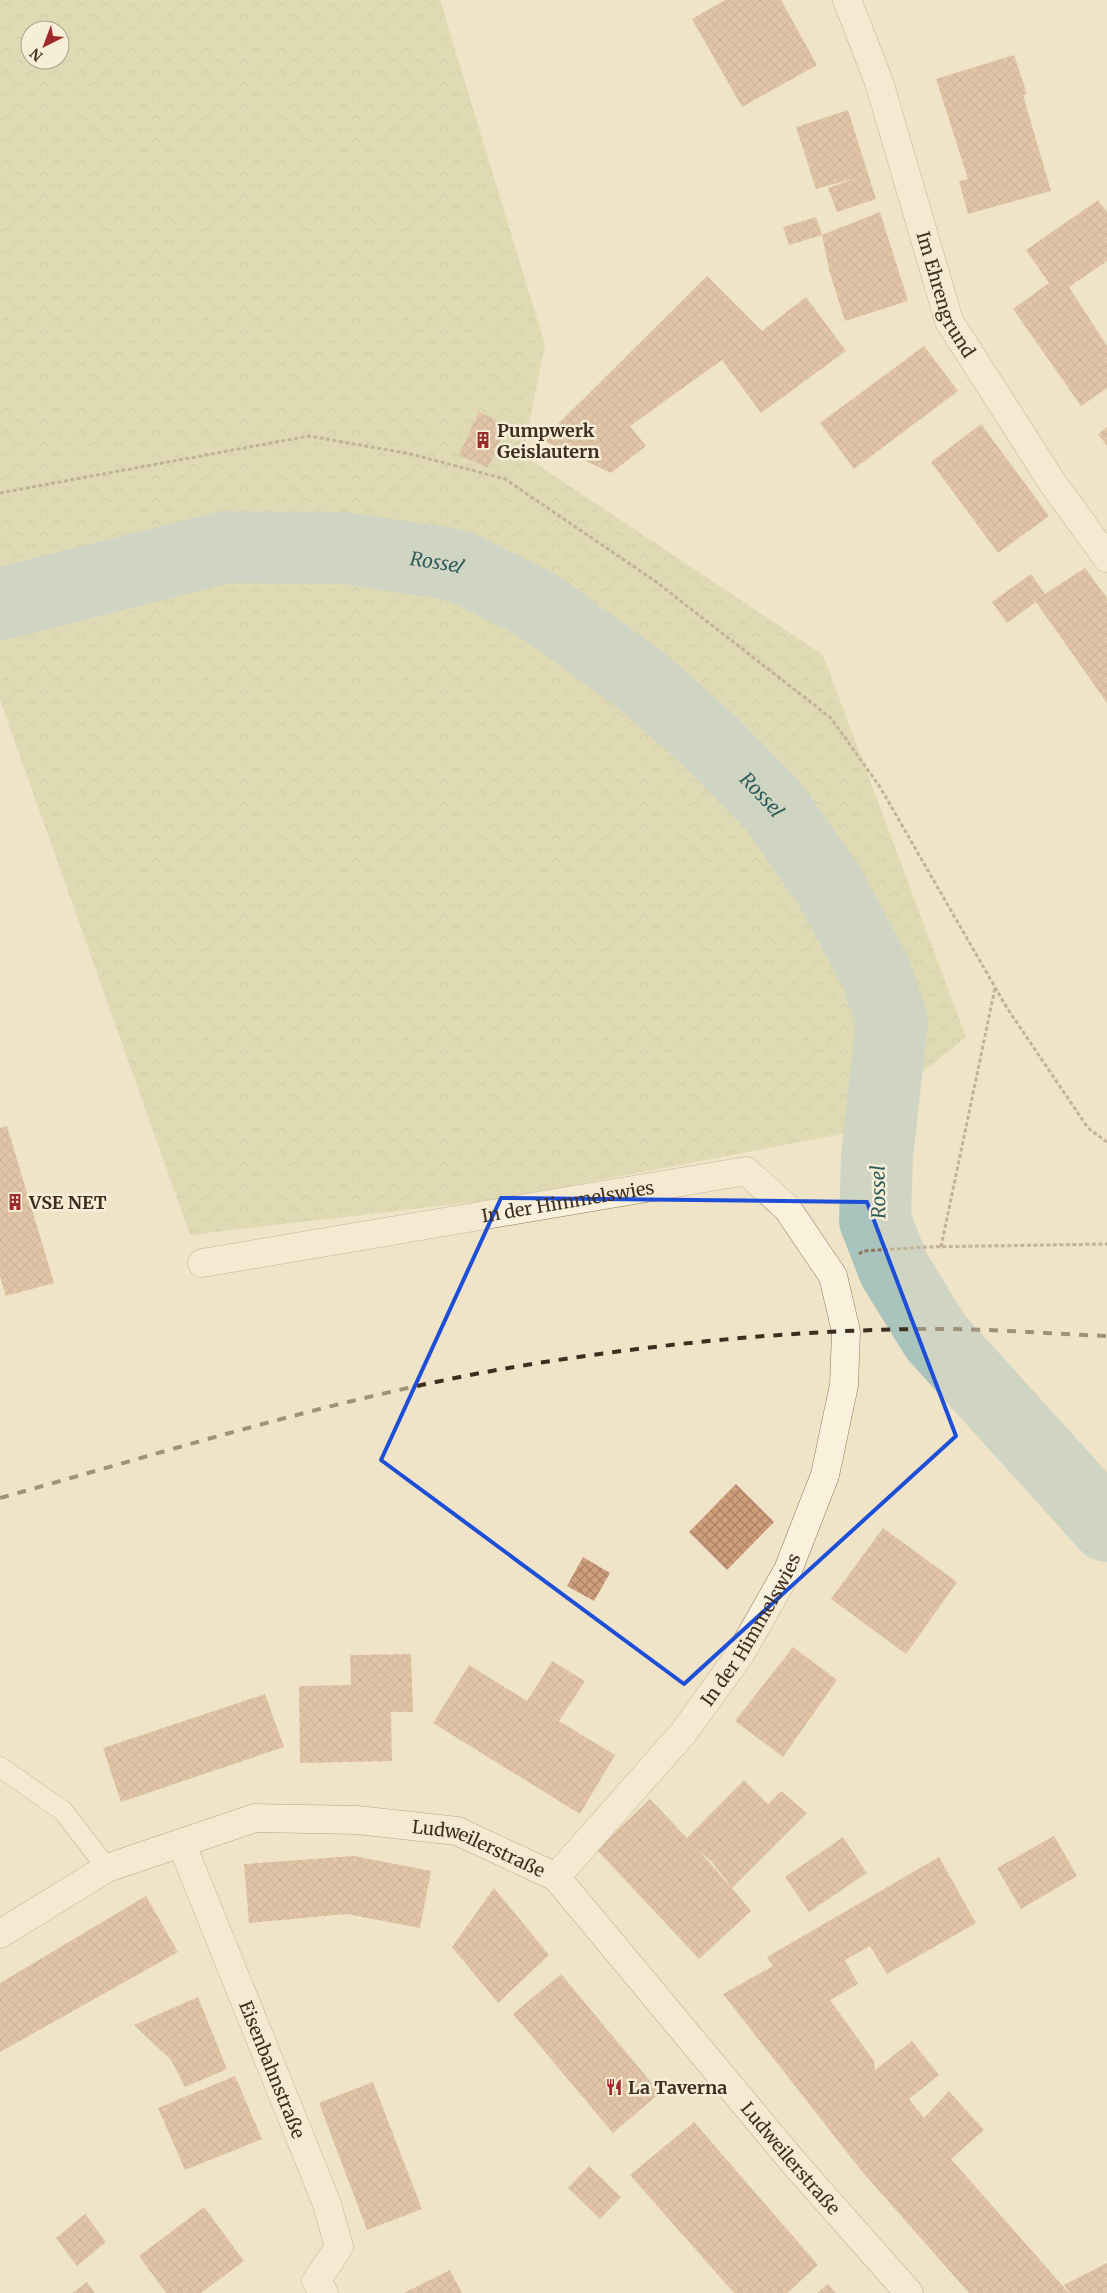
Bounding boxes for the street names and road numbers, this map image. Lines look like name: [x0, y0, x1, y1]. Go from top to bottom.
street label: Im Ehrengrund: [912, 228, 981, 362]
street label: In der Himmelswies: [480, 1175, 656, 1227]
street label: In der Himmelswies: [695, 1550, 805, 1710]
street label: Ludweilerstraße: [411, 1815, 549, 1882]
street label: Eisenbahnstraße: [235, 1997, 311, 2142]
street label: Ludweilerstraße: [736, 2097, 846, 2219]

